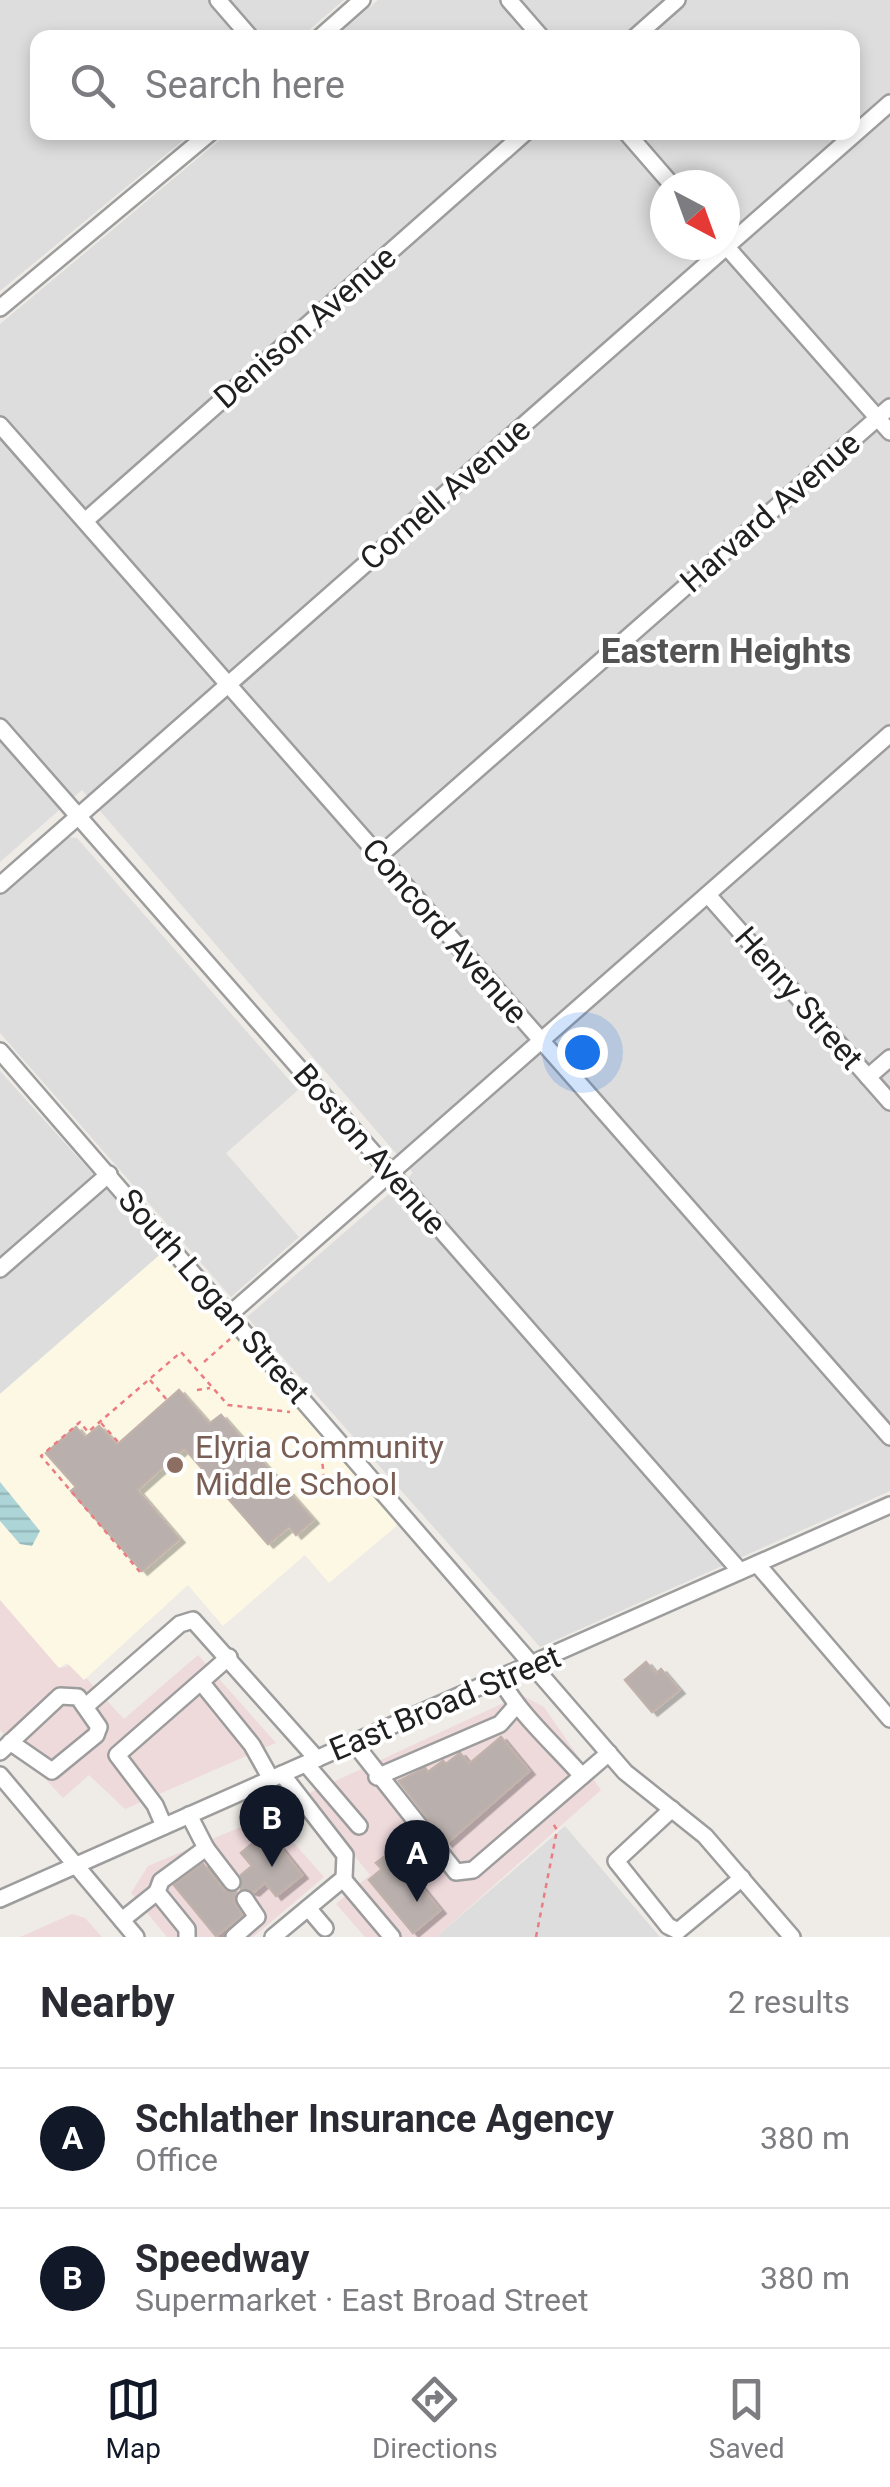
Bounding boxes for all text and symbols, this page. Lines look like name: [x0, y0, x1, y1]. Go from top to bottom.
search box: [30, 30, 860, 140]
icon: search: [65, 58, 120, 113]
text: Search here: [145, 63, 345, 107]
north arrow: [650, 170, 740, 260]
street label: Denison Avenue: [206, 238, 404, 416]
street label: Cornell Avenue: [352, 410, 538, 578]
street label: Harvard Avenue: [673, 424, 867, 600]
district label: Eastern Heights: [601, 631, 851, 672]
street label: Concord Avenue: [354, 831, 536, 1031]
street label: Henry Street: [727, 919, 871, 1077]
your location: [557, 1027, 608, 1078]
street label: Boston Avenue: [286, 1056, 454, 1242]
street label: South Logan Street: [110, 1181, 318, 1411]
place label: Elyria Community Middle School: [195, 1428, 444, 1503]
marker: Elyria Community Middle School: [164, 1454, 186, 1476]
street label: East Broad Street: [324, 1637, 566, 1769]
pin: B: [240, 1784, 304, 1867]
pin: A: [384, 1820, 450, 1902]
text: Nearby: [40, 1978, 175, 2027]
text: 2 results: [728, 1983, 850, 2021]
text: Schlather Insurance Agency: [135, 2097, 614, 2141]
text: A: [62, 2119, 83, 2157]
text: 380 m: [760, 2119, 850, 2157]
text: Office: [135, 2141, 218, 2179]
text: Speedway: [135, 2237, 309, 2281]
text: B: [62, 2259, 83, 2297]
text: 380 m: [760, 2259, 850, 2297]
text: Supermarket · East Broad Street: [135, 2281, 588, 2319]
tab: Map: [106, 2372, 161, 2465]
tab: Directions: [372, 2372, 498, 2465]
tab: Saved: [709, 2372, 784, 2465]

